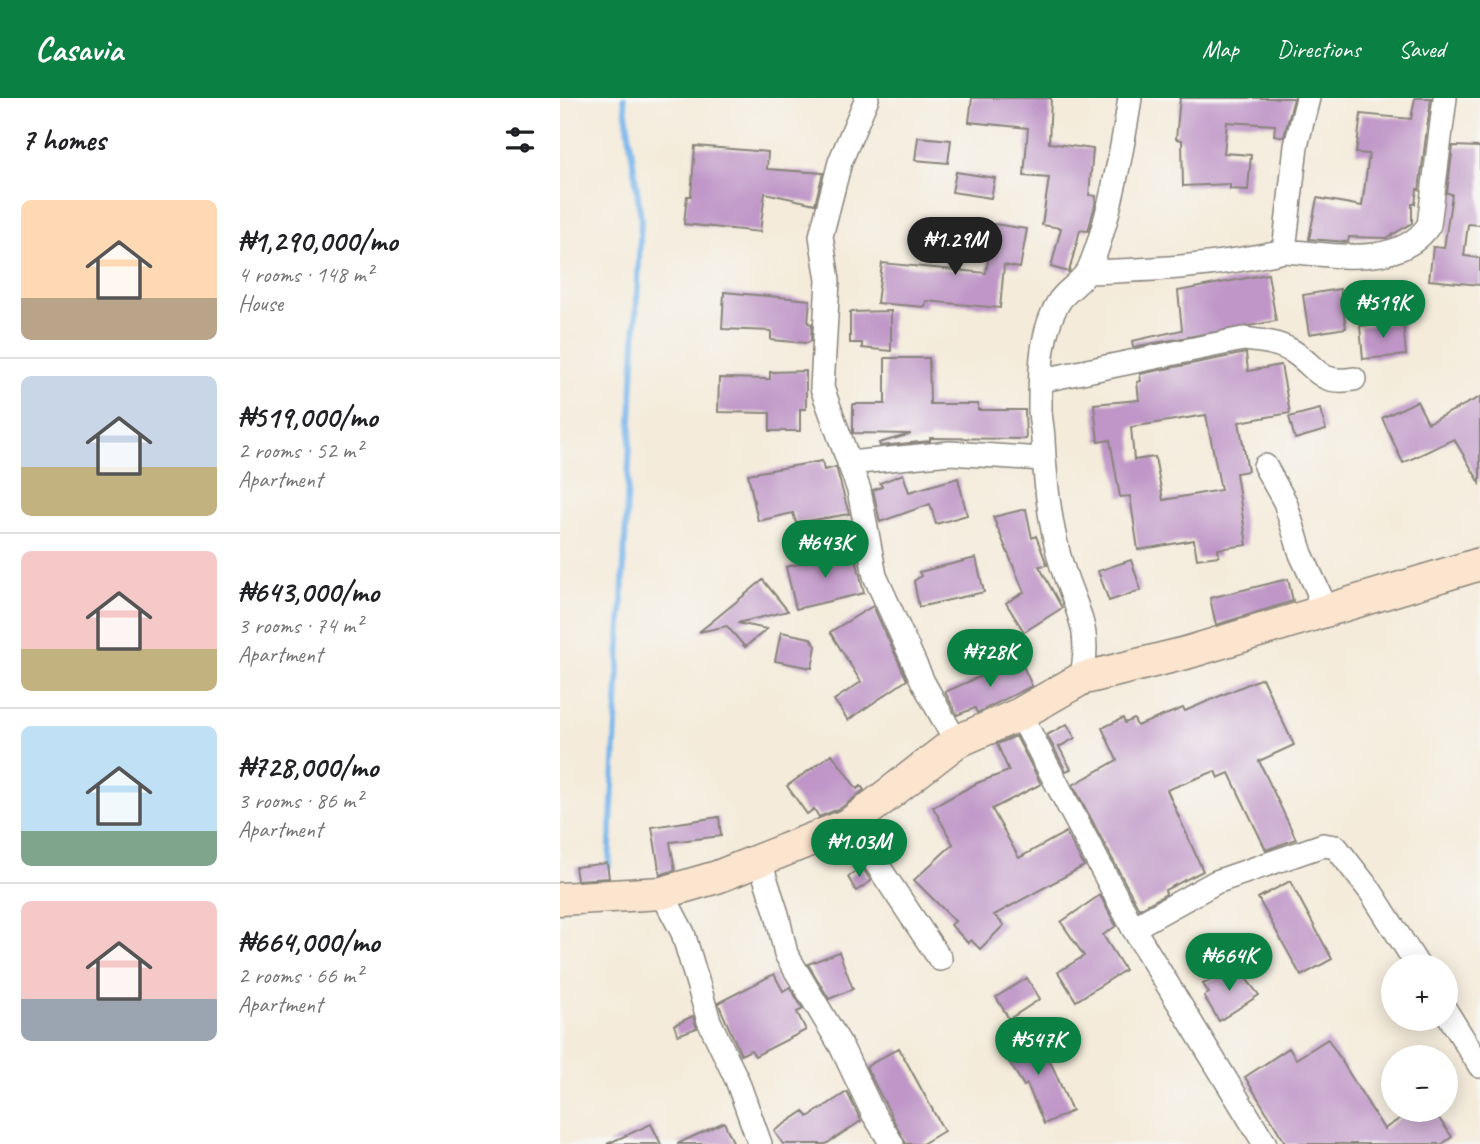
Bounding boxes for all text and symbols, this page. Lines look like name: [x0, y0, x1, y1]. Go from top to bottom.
text: Casavia: [35, 28, 123, 70]
text: Map: [1202, 34, 1239, 64]
text: Directions: [1277, 34, 1360, 64]
text: Saved: [1398, 34, 1445, 64]
text: 7 homes: [21, 121, 106, 159]
icon: filters: [501, 121, 539, 159]
pin: ₦1.29M: [898, 218, 1012, 277]
text: ₦1,290,000/mo: [238, 222, 397, 260]
text: ₦1.29M: [923, 225, 987, 254]
icon: home: [77, 228, 161, 312]
text: 4 rooms · 148 m²: [238, 260, 373, 289]
pin: ₦519K: [1334, 280, 1432, 340]
text: ₦519K: [1356, 288, 1410, 317]
text: House: [238, 289, 283, 318]
text: ₦519,000/mo: [238, 398, 377, 436]
icon: home: [77, 404, 161, 488]
text: 2 rooms · 52 m²: [238, 436, 362, 465]
text: Apartment: [238, 465, 323, 494]
pin: ₦643K: [776, 520, 874, 580]
text: ₦643K: [798, 528, 852, 557]
text: ₦643,000/mo: [238, 573, 379, 611]
icon: home: [77, 579, 161, 663]
text: 3 rooms · 74 m²: [238, 611, 362, 640]
pin: ₦728K: [941, 630, 1039, 689]
text: ₦728K: [963, 637, 1017, 666]
text: Apartment: [238, 640, 323, 669]
text: ₦728,000/mo: [238, 748, 378, 786]
icon: home: [77, 754, 161, 838]
text: 3 rooms · 86 m²: [238, 786, 362, 815]
text: Apartment: [238, 815, 323, 844]
pin: ₦1.03M: [802, 820, 916, 879]
text: ₦1.03M: [827, 827, 891, 856]
text: ₦664,000/mo: [238, 923, 379, 961]
icon: home: [77, 929, 161, 1013]
pin: ₦664K: [1180, 934, 1278, 993]
text: ₦664K: [1201, 941, 1257, 970]
map controls: [1381, 954, 1458, 1122]
button: +: [1381, 954, 1458, 1031]
text: 2 rooms · 66 m²: [238, 961, 362, 990]
text: Apartment: [238, 990, 323, 1019]
pin: ₦547K: [989, 1018, 1087, 1077]
text: ₦547K: [1011, 1025, 1065, 1054]
button: −: [1381, 1045, 1458, 1122]

